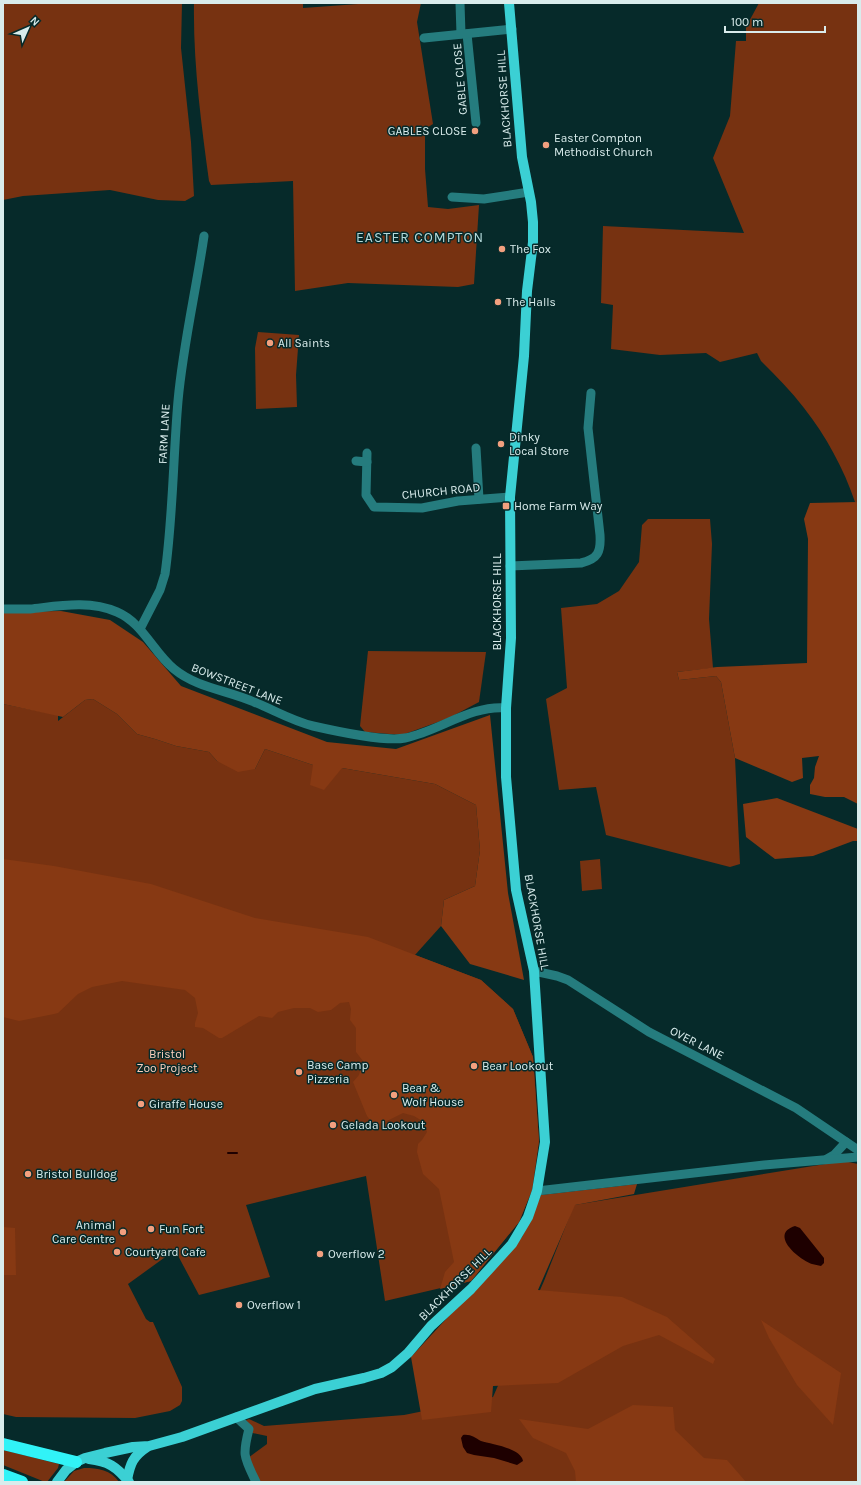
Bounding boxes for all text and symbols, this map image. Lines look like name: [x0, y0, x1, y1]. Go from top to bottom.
north arrow: [8, 8, 48, 48]
scale bar: [725, 8, 825, 34]
text: N: [27, 14, 42, 29]
text: 100 m: [731, 15, 763, 29]
street label: GABLE CLOSE: [450, 43, 470, 115]
street label: BLACKHORSE HILL: [494, 50, 514, 148]
place label: GABLES CLOSE: [388, 124, 467, 138]
marker: GABLES CLOSE: [470, 126, 480, 136]
place label: Easter Compton Methodist Church: [554, 131, 653, 159]
marker: Easter Compton Methodist Church: [541, 140, 551, 150]
district label: EASTER COMPTON: [356, 229, 484, 246]
place label: The Fox: [510, 242, 551, 256]
marker: The Fox: [497, 244, 507, 254]
place label: The Halls: [506, 295, 556, 309]
marker: The Halls: [493, 297, 503, 307]
place label: All Saints: [278, 336, 330, 350]
marker: All Saints: [265, 338, 275, 348]
street label: FARM LANE: [155, 404, 173, 464]
place label: Dinky Local Store: [509, 430, 569, 458]
marker: Dinky Local Store: [496, 439, 506, 449]
street label: CHURCH ROAD: [401, 480, 481, 502]
place label: Home Farm Way: [514, 499, 603, 513]
marker: Home Farm Way: [501, 501, 511, 511]
street label: BLACKHORSE HILL: [490, 553, 504, 651]
street label: BOWSTREET LANE: [190, 660, 284, 708]
street label: BLACKHORSE HILL: [522, 873, 552, 971]
street label: OVER LANE: [668, 1023, 726, 1063]
park label: Bristol Zoo Project: [136, 1047, 198, 1075]
place label: Base Camp Pizzeria: [307, 1058, 369, 1086]
place label: Bear Lookout: [482, 1059, 554, 1073]
marker: Bear Lookout: [469, 1061, 479, 1071]
marker: Base Camp Pizzeria: [294, 1067, 304, 1077]
place label: Bear & Wolf House: [402, 1081, 464, 1109]
marker: Bear & Wolf House: [389, 1090, 399, 1100]
place label: Giraffe House: [149, 1097, 223, 1111]
marker: Giraffe House: [136, 1099, 146, 1109]
place label: Gelada Lookout: [341, 1118, 426, 1132]
marker: Gelada Lookout: [328, 1120, 338, 1130]
place label: Bristol Bulldog: [36, 1167, 117, 1181]
marker: Bristol Bulldog: [23, 1169, 33, 1179]
place label: Animal Care Centre: [52, 1218, 115, 1246]
place label: Fun Fort: [159, 1222, 204, 1236]
marker: Fun Fort: [146, 1224, 156, 1234]
marker: Animal Care Centre: [118, 1227, 128, 1237]
street label: BLACKHORSE HILL: [416, 1244, 495, 1323]
place label: Courtyard Cafe: [125, 1245, 206, 1259]
marker: Courtyard Cafe: [112, 1247, 122, 1257]
place label: Overflow 2: [328, 1247, 385, 1261]
marker: Overflow 2: [315, 1249, 325, 1259]
place label: Overflow 1: [247, 1298, 301, 1312]
marker: Overflow 1: [234, 1300, 244, 1310]

